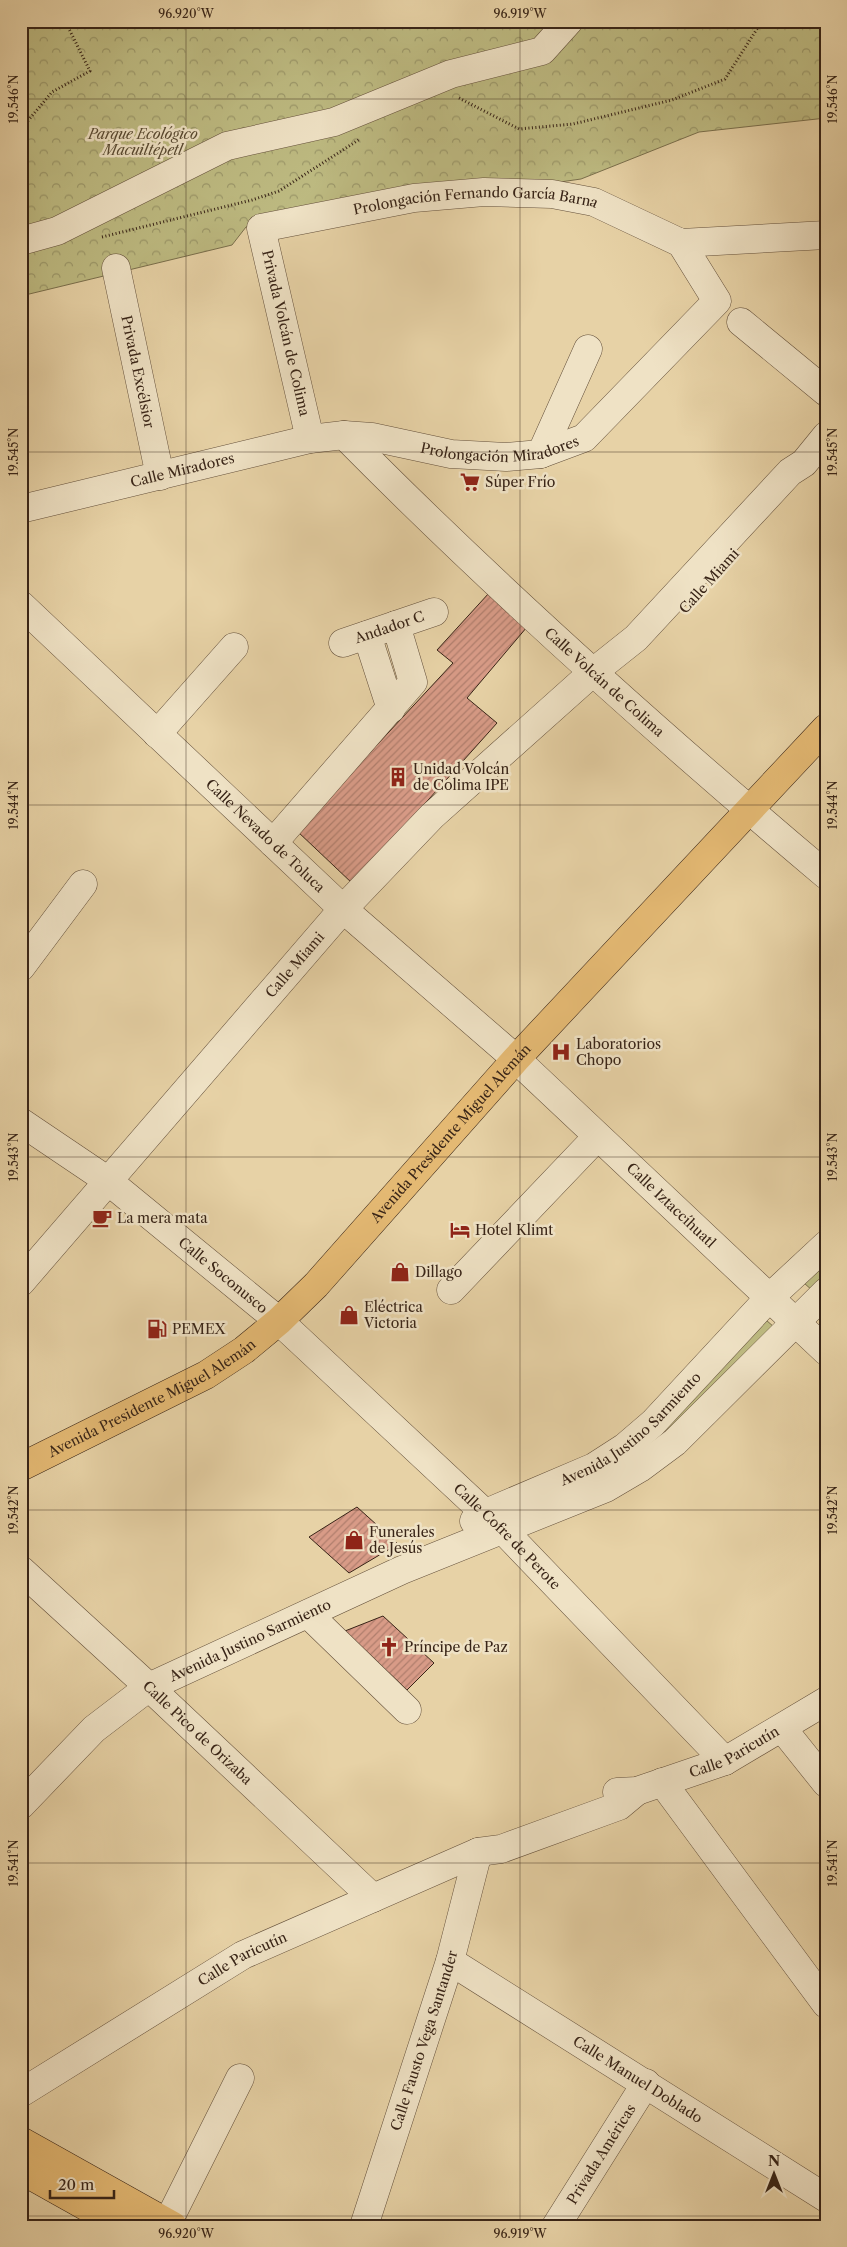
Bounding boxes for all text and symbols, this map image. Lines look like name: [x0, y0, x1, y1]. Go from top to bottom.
text: 96.920°W: [158, 6, 215, 21]
text: 96.919°W: [493, 6, 547, 21]
text: 19.546°N: [6, 74, 21, 123]
text: 19.546°N: [825, 74, 840, 123]
park label: Parque Ecológico Macuiltépetl: [87, 125, 198, 159]
street label: Prolongación Fernando García Barna: [351, 183, 602, 219]
street label: Privada Volcán de Colima: [258, 248, 314, 418]
street label: Privada Excélsior: [117, 314, 159, 430]
text: 19.545°N: [6, 428, 21, 476]
text: 19.545°N: [825, 428, 840, 476]
street label: Prolongación Miradores: [419, 432, 581, 466]
street label: Calle Miradores: [128, 449, 236, 491]
supermarket icon: Súper Frío: [459, 471, 481, 493]
place label: Súper Frío: [485, 473, 555, 491]
street label: Calle Miami: [675, 545, 743, 617]
street label: Andador C: [351, 607, 427, 648]
street label: Calle Volcán de Colima: [541, 624, 668, 741]
place label: Unidad Volcán de Colima IPE: [413, 760, 509, 794]
building icon: Unidad Volcán de Colima IPE: [387, 766, 409, 788]
street label: Calle Nevado de Toluca: [202, 775, 329, 897]
text: 19.544°N: [6, 780, 21, 829]
text: 19.544°N: [825, 780, 840, 829]
street label: Calle Miami: [261, 928, 328, 1001]
place label: Laboratorios Chopo: [576, 1035, 661, 1069]
street label: Avenida Presidente Miguel Alemán: [366, 1040, 535, 1227]
hospital icon: Laboratorios Chopo: [550, 1041, 572, 1063]
text: 19.543°N: [6, 1133, 21, 1181]
text: 19.543°N: [825, 1133, 840, 1181]
street label: Calle Iztaccíhuatl: [623, 1159, 720, 1251]
cafe icon: La mera mata: [91, 1207, 113, 1229]
place label: La mera mata: [117, 1209, 208, 1227]
hotel icon: Hotel Klimt: [449, 1219, 471, 1241]
place label: Hotel Klimt: [475, 1221, 553, 1239]
street label: Calle Soconusco: [175, 1233, 272, 1317]
shop icon: Dillago: [389, 1261, 411, 1283]
place label: Dillago: [415, 1263, 462, 1281]
place label: Eléctrica Victoria: [363, 1298, 423, 1332]
shop icon: Eléctrica Victoria: [338, 1304, 360, 1326]
fuel station icon: PEMEX: [146, 1318, 168, 1340]
place label: PEMEX: [172, 1320, 227, 1338]
street label: Avenida Presidente Miguel Alemán: [44, 1335, 260, 1462]
street label: Avenida Justino Sarmiento: [557, 1368, 705, 1490]
street label: Calle Cofre de Perote: [450, 1480, 565, 1594]
text: 19.542°N: [6, 1485, 21, 1534]
text: 19.542°N: [825, 1485, 840, 1534]
place label: Funerales de Jesús: [369, 1523, 435, 1557]
shop icon: Funerales de Jesús: [343, 1529, 365, 1551]
street label: Avenida Justino Sarmiento: [166, 1595, 334, 1686]
church icon: Príncipe de Paz: [378, 1636, 400, 1658]
place label: Príncipe de Paz: [404, 1638, 508, 1656]
street label: Calle Pico de Orizaba: [139, 1677, 256, 1789]
street label: Calle Paricutín: [687, 1722, 783, 1782]
text: 19.541°N: [6, 1839, 21, 1886]
text: 19.541°N: [825, 1839, 840, 1886]
street label: Calle Paricutín: [194, 1928, 290, 1990]
street label: Calle Fausto Vega Santander: [387, 1948, 461, 2133]
street label: Calle Manuel Doblado: [570, 2032, 706, 2127]
street label: Privada Américas: [563, 2101, 640, 2208]
north arrow: [750, 2150, 800, 2200]
text: N: [768, 2152, 780, 2170]
scale bar: [50, 2167, 114, 2199]
text: 20 m: [58, 2175, 94, 2194]
text: 96.920°W: [158, 2226, 215, 2241]
text: 96.919°W: [493, 2226, 547, 2241]

